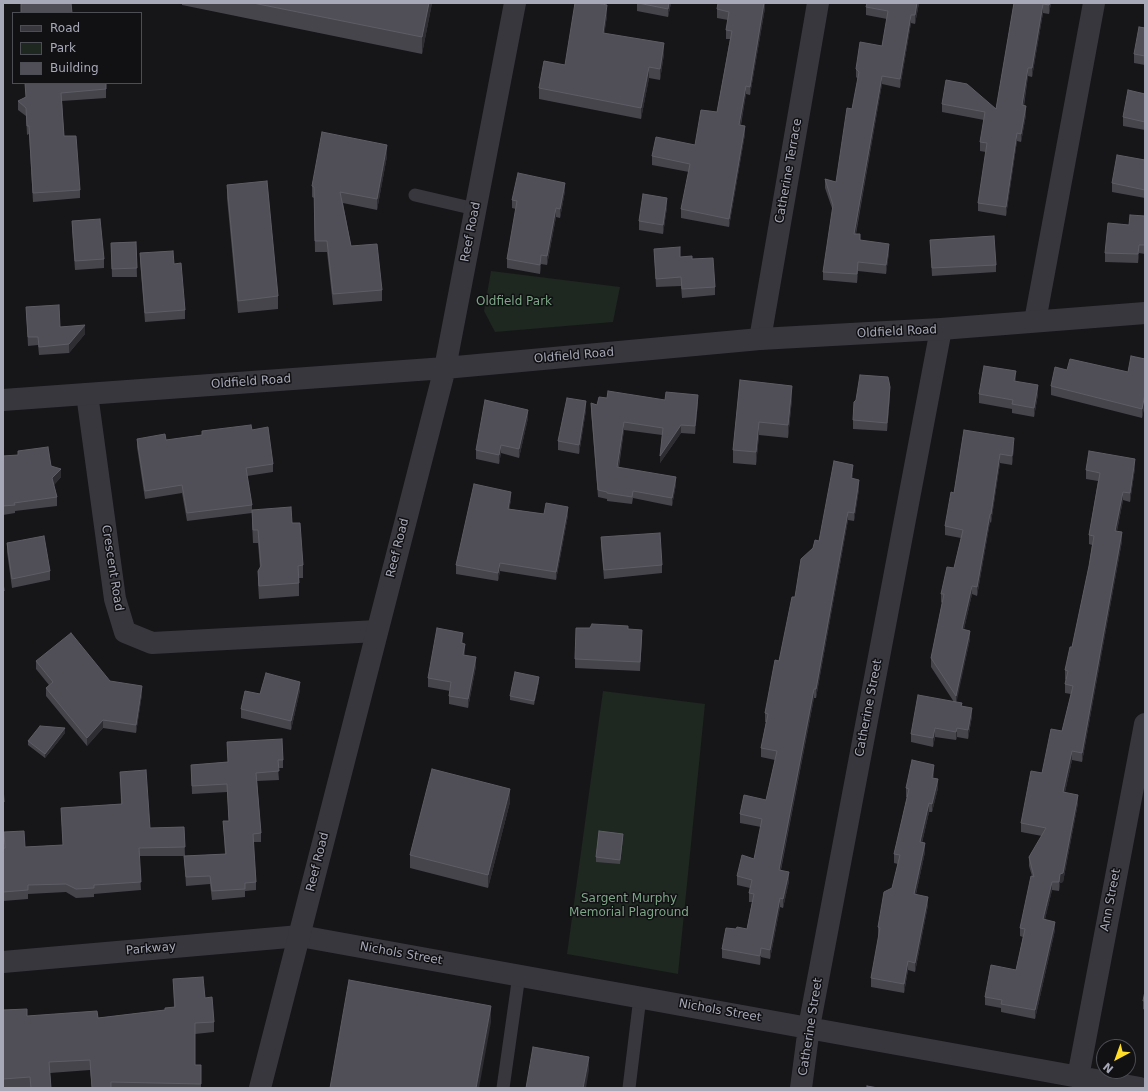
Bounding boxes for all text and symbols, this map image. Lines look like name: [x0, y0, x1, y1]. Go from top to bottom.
legend: [12, 12, 142, 84]
text: Road: [50, 21, 80, 35]
text: Park: [50, 41, 76, 55]
text: Building: [50, 61, 99, 75]
street label: Catherine Terrace: [773, 117, 805, 225]
street label: Reef Road: [458, 201, 484, 263]
park label: Oldfield Park: [476, 295, 552, 309]
street label: Oldfield Road: [857, 323, 937, 341]
street label: Oldfield Road: [533, 345, 615, 367]
street label: Oldfield Road: [210, 372, 292, 392]
street label: Reef Road: [384, 517, 412, 579]
street label: Crescent Road: [98, 524, 126, 612]
street label: Catherine Street: [852, 658, 886, 758]
street label: Reef Road: [304, 831, 332, 893]
street label: Ann Street: [1098, 867, 1124, 933]
park label: Sargent Murphy Memorial Plaground: [569, 892, 689, 920]
street label: Parkway: [125, 940, 177, 958]
street label: Nichols Street: [359, 940, 443, 968]
street label: Catherine Street: [796, 977, 826, 1077]
street label: Nichols Street: [678, 997, 762, 1025]
north arrow: [1096, 1039, 1136, 1079]
text: N: [1101, 1060, 1116, 1076]

